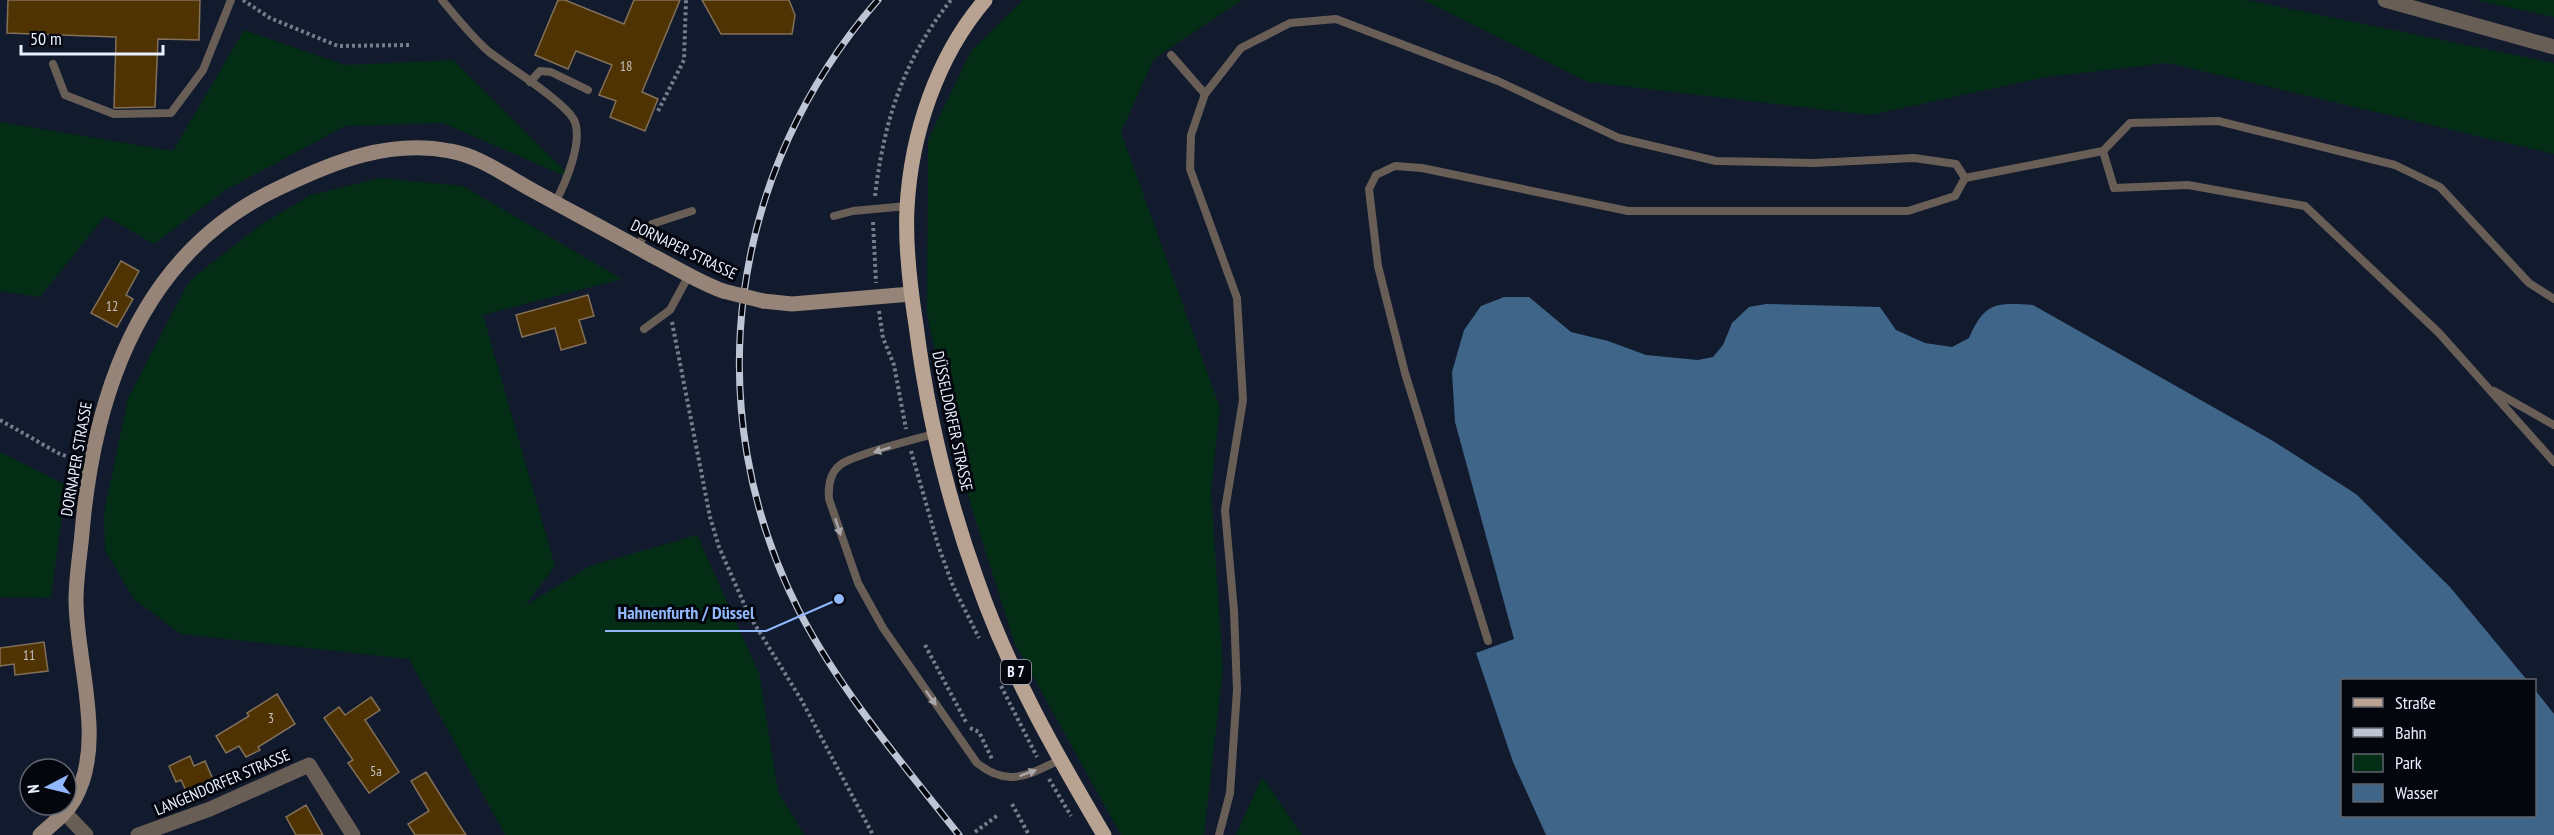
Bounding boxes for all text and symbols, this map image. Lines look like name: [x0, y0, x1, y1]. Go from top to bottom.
scale bar: [21, 18, 164, 56]
text: 50 m: [30, 27, 62, 50]
house number: 18: [620, 57, 632, 75]
street label: DORNAPER STRASSE: [628, 215, 740, 283]
house number: 12: [106, 297, 118, 315]
street label: DÜSSELDORFER STRASSE: [928, 349, 978, 493]
street label: DORNAPER STRASSE: [56, 400, 96, 518]
one-way arrow: [873, 446, 891, 455]
one-way arrow: [834, 519, 844, 537]
callout: Hahnenfurth / Düssel: [605, 595, 766, 631]
text: Hahnenfurth / Düssel: [618, 601, 755, 624]
house number: 11: [23, 646, 35, 664]
road number: B 7: [1001, 660, 1031, 684]
legend: [2341, 679, 2536, 817]
one-way arrow: [925, 689, 937, 705]
text: Straße: [2395, 691, 2436, 714]
house number: 3: [268, 709, 274, 727]
text: Bahn: [2395, 721, 2427, 744]
street label: LANGENDORFER STRASSE: [151, 744, 293, 820]
text: Park: [2395, 751, 2422, 774]
north arrow: [18, 757, 78, 817]
house number: 5a: [370, 762, 382, 780]
one-way arrow: [1019, 768, 1037, 778]
text: Wasser: [2395, 781, 2438, 804]
text: N: [23, 783, 44, 794]

